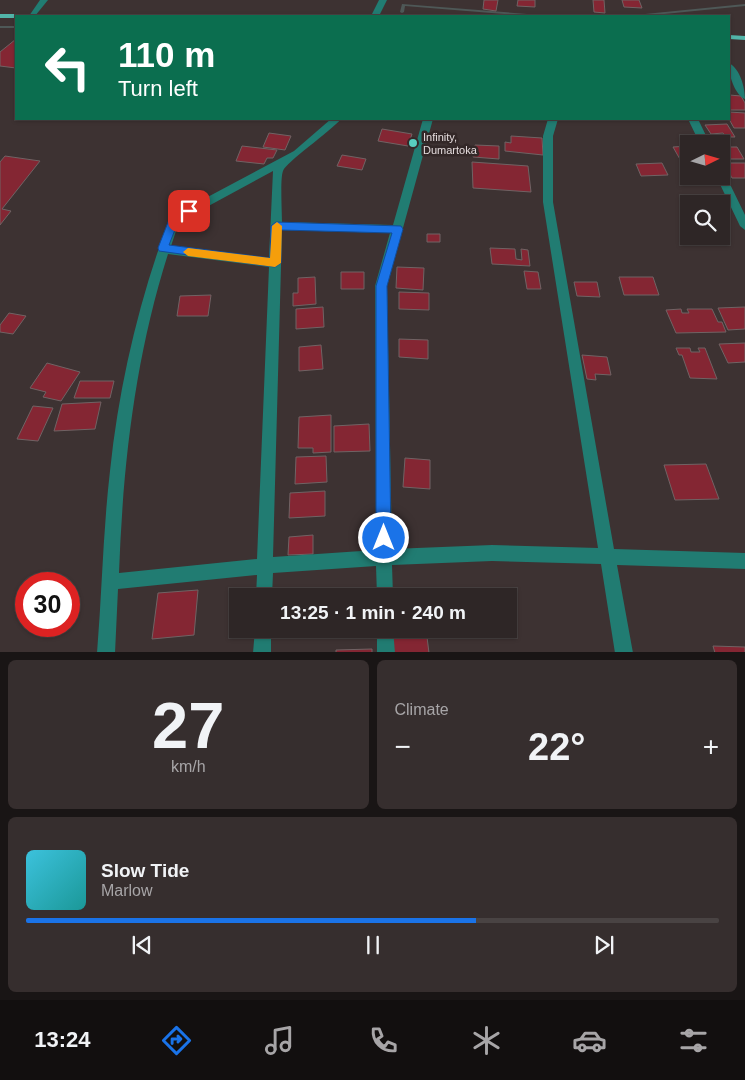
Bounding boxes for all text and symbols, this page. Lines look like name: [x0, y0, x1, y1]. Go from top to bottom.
icon: left: [35, 35, 100, 100]
text: 110 m: [118, 35, 215, 74]
text: Turn left: [118, 76, 198, 101]
place label: Infinity, Dumartoka: [423, 131, 478, 156]
north arrow: [680, 135, 730, 185]
map controls: [680, 135, 730, 245]
marker: Infinity, Dumartoka: [407, 137, 419, 149]
pin: [168, 190, 210, 232]
button: search: [680, 195, 730, 245]
icon: arrive: [175, 197, 203, 225]
position arrow: [357, 511, 409, 563]
speed limit sign: 30: [15, 572, 80, 637]
text: 13:25 · 1 min · 240 m: [280, 602, 466, 623]
text: 27: [152, 689, 224, 762]
text: Climate: [395, 701, 449, 718]
text: 22°: [528, 726, 585, 768]
text: −: [395, 731, 411, 762]
text: +: [703, 731, 719, 762]
text: km/h: [171, 758, 206, 775]
text: Slow Tide: [101, 860, 189, 881]
text: Marlow: [101, 882, 153, 899]
icon: previous: [128, 931, 156, 959]
icon: pause: [359, 931, 387, 959]
icon: next: [590, 931, 618, 959]
icon: directions: [159, 1023, 194, 1058]
icon: music: [262, 1023, 297, 1058]
icon: phone: [366, 1023, 401, 1058]
icon: climate: [469, 1023, 504, 1058]
icon: car: [572, 1023, 607, 1058]
icon: filters: [676, 1023, 711, 1058]
text: 13:24: [34, 1027, 90, 1052]

